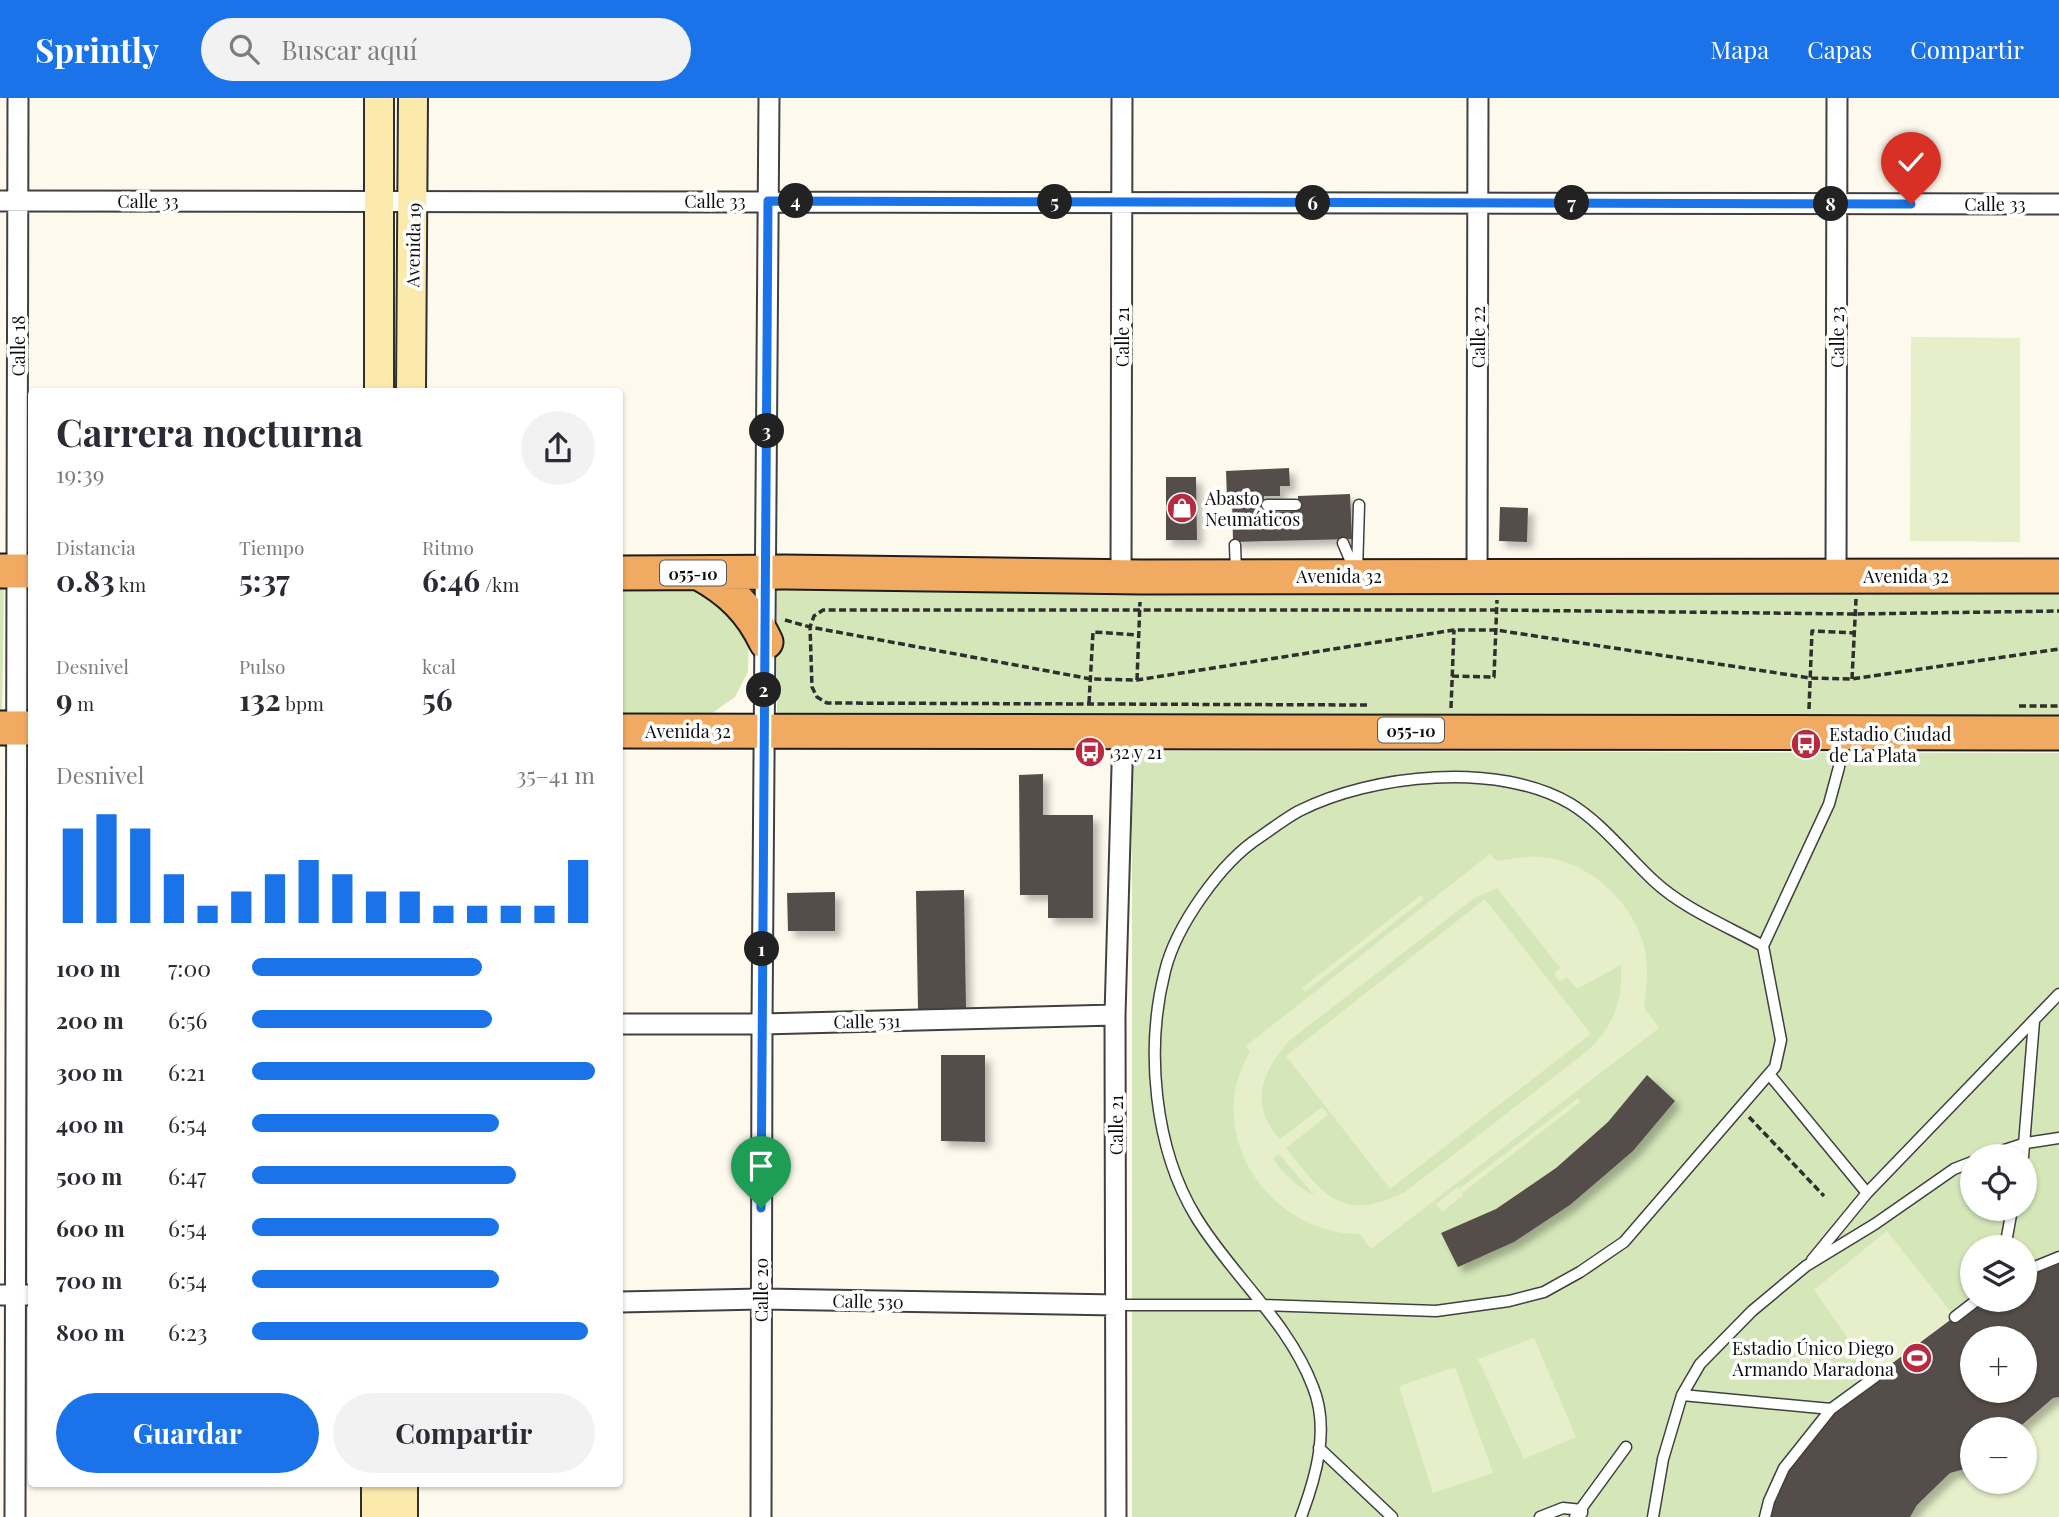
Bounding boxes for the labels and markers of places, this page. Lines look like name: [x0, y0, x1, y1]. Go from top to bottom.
pin: [1881, 132, 1941, 204]
pin: 4: [778, 184, 814, 218]
pin: 5: [1038, 184, 1072, 220]
pin: 6: [1296, 186, 1330, 220]
pin: 7: [1554, 186, 1590, 220]
pin: 8: [1814, 186, 1848, 222]
pin: 3: [750, 414, 784, 448]
place label: Abasto Neumáticos: [1204, 486, 1300, 531]
shop icon: Abasto Neumáticos: [1165, 491, 1199, 525]
pin: 2: [746, 672, 782, 708]
place label: Estadio Ciudad de La Plata: [1829, 722, 1952, 767]
bus stop icon: Estadio Ciudad de La Plata: [1789, 727, 1823, 761]
bus stop icon: 32 y 21: [1073, 735, 1107, 769]
place label: 32 y 21: [1113, 740, 1162, 764]
pin: 1: [744, 932, 780, 966]
pin: [731, 1136, 791, 1208]
place label: Estadio Único Diego Armando Maradona: [1732, 1336, 1894, 1381]
sports icon: Estadio Único Diego Armando Maradona: [1900, 1341, 1934, 1375]

